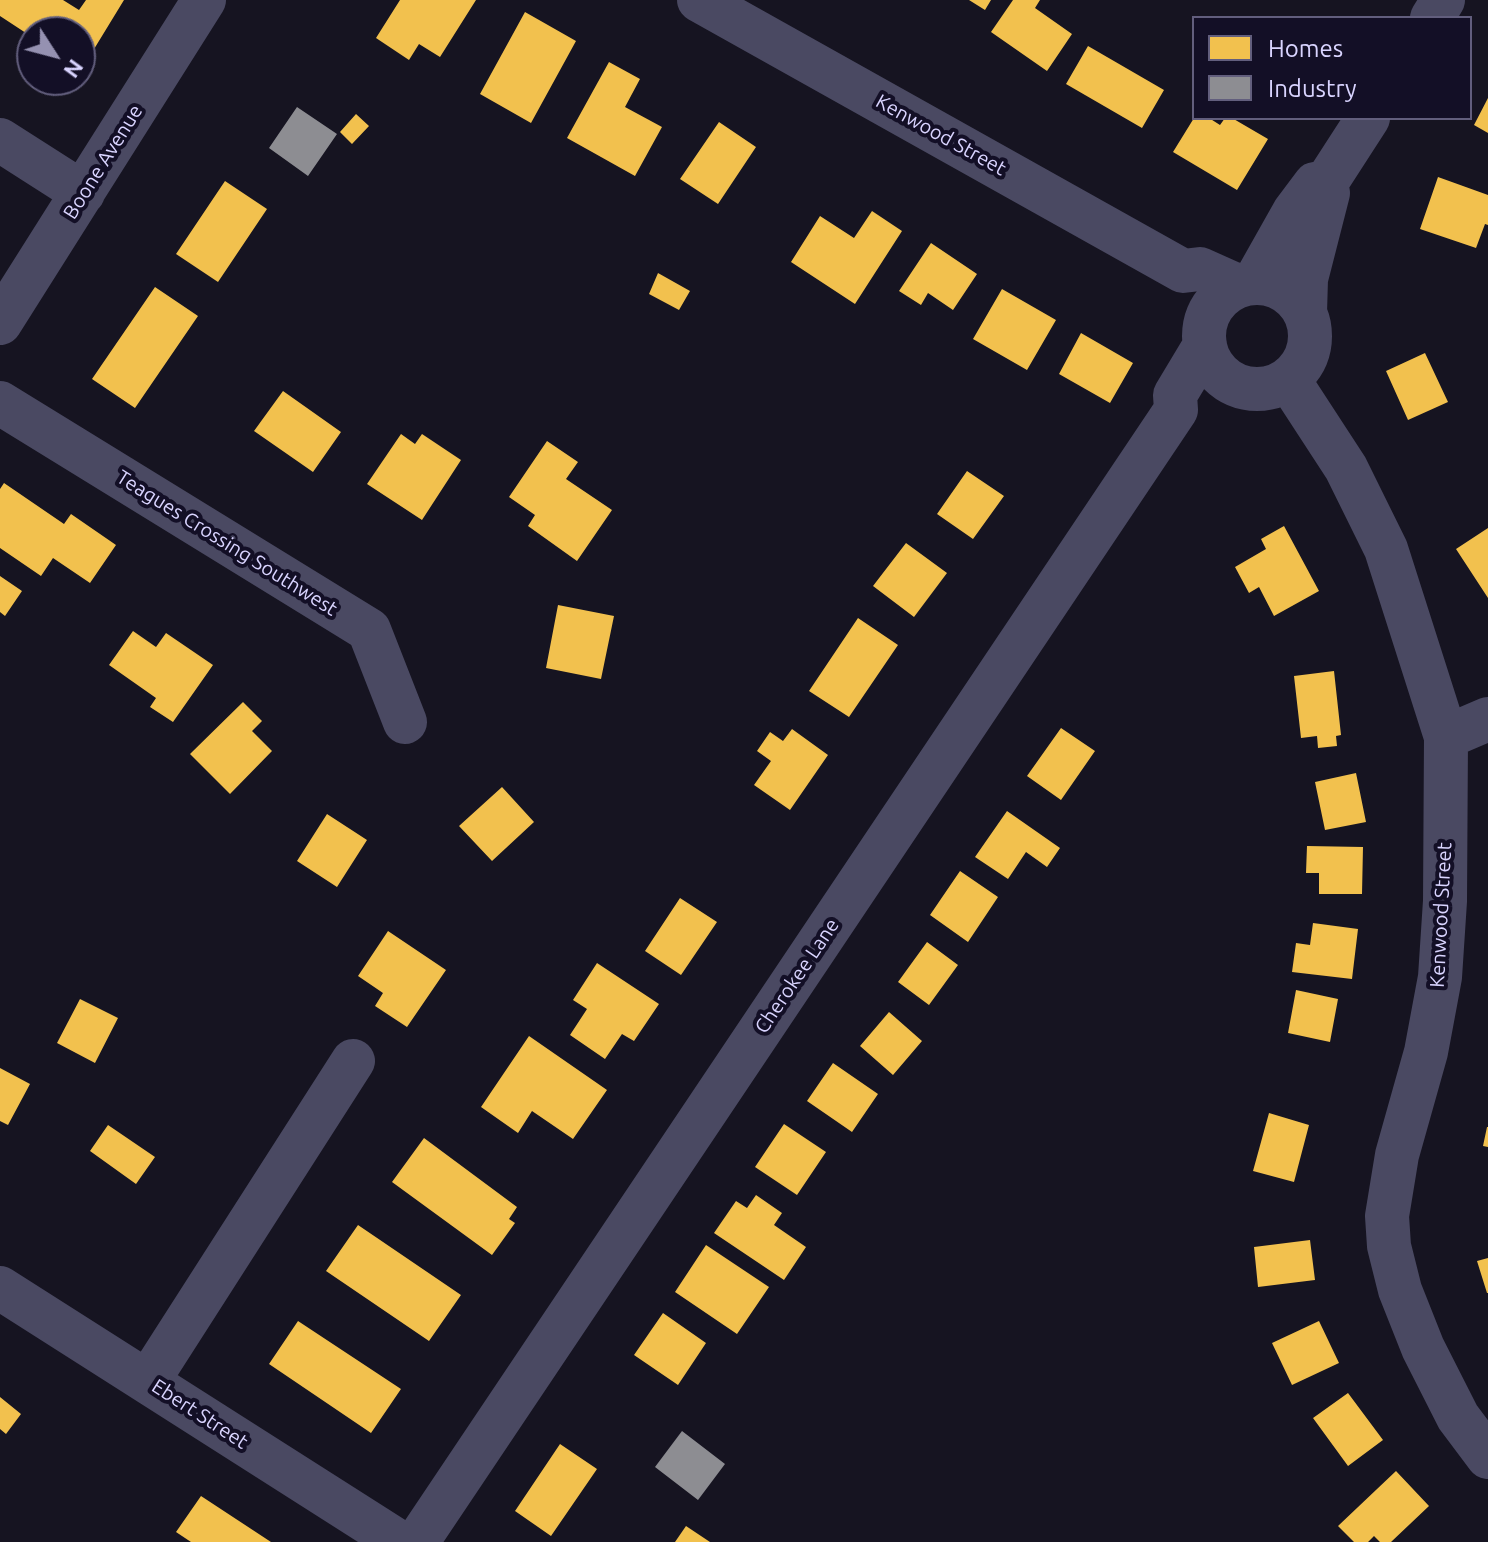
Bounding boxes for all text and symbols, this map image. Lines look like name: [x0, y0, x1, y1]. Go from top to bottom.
north arrow: [16, 16, 96, 96]
legend: [1192, 16, 1472, 120]
text: Homes: [1268, 35, 1343, 62]
text: N: [59, 55, 89, 83]
text: Industry: [1268, 75, 1357, 102]
street label: Kenwood Street: [872, 89, 1010, 181]
street label: Boone Avenue: [58, 100, 148, 224]
street label: Teagues Crossing Southwest: [112, 465, 342, 621]
street label: Kenwood Street: [1425, 842, 1457, 988]
street label: Cherokee Lane: [750, 914, 844, 1038]
street label: Ebert Street: [147, 1374, 253, 1454]

